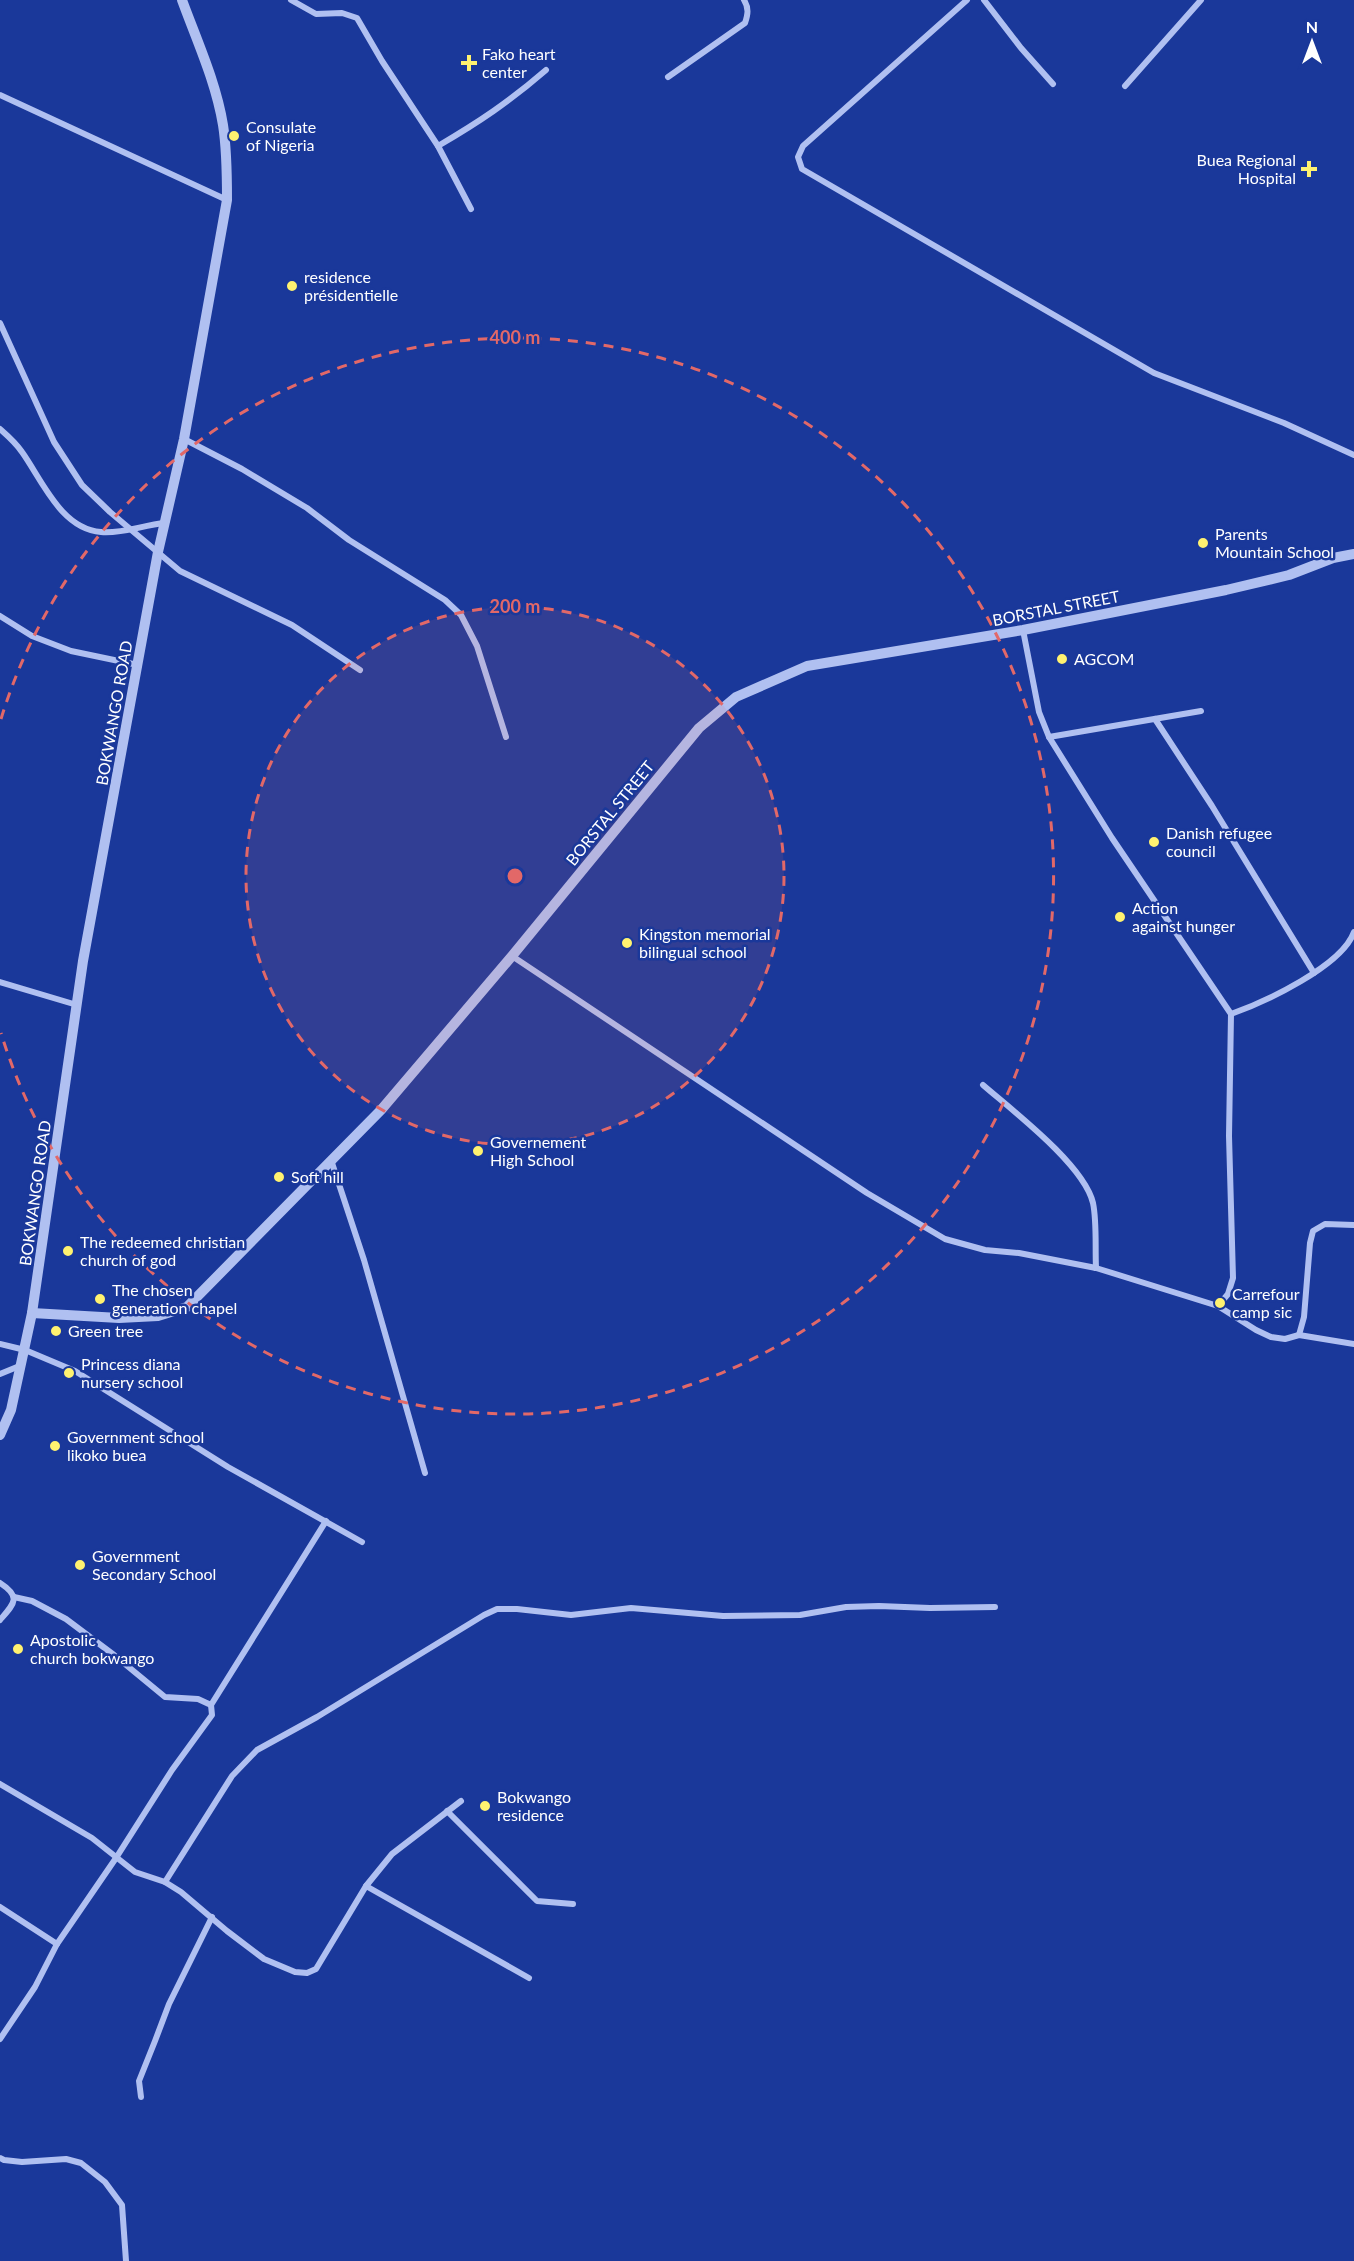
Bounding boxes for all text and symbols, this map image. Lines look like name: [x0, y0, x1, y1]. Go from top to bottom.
north arrow: [1282, 12, 1342, 72]
text: N: [1306, 17, 1318, 36]
place label: Fako heart center: [482, 44, 556, 81]
marker: Fako heart center: [460, 54, 478, 72]
place label: Consulate of Nigeria: [246, 117, 316, 154]
marker: Consulate of Nigeria: [227, 129, 241, 143]
place label: Buea Regional Hospital: [1197, 150, 1296, 187]
marker: Buea Regional Hospital: [1300, 160, 1318, 178]
place label: residence présidentielle: [304, 267, 398, 304]
marker: residence présidentielle: [285, 279, 299, 293]
text: 400 m: [490, 326, 540, 348]
place label: Parents Mountain School: [1215, 524, 1334, 561]
marker: Parents Mountain School: [1196, 536, 1210, 550]
street label: BORSTAL STREET: [991, 586, 1122, 629]
text: 200 m: [490, 595, 540, 617]
street label: BOKWANGO ROAD: [91, 639, 136, 787]
place label: AGCOM: [1074, 649, 1134, 668]
marker: AGCOM: [1055, 652, 1069, 666]
street label: BORSTAL STREET: [562, 756, 658, 869]
place label: Danish refugee council: [1166, 823, 1272, 860]
marker: Danish refugee council: [1147, 835, 1161, 849]
centre of rings: [505, 866, 525, 886]
place label: Action against hunger: [1132, 898, 1235, 935]
marker: Action against hunger: [1113, 910, 1127, 924]
place label: Kingston memorial bilingual school: [639, 924, 771, 961]
marker: Kingston memorial bilingual school: [620, 936, 634, 950]
street label: BOKWANGO ROAD: [15, 1119, 54, 1267]
place label: Governement High School: [490, 1132, 587, 1169]
marker: Governement High School: [471, 1144, 485, 1158]
place label: Soft hill: [291, 1167, 344, 1186]
marker: Soft hill: [272, 1170, 286, 1184]
place label: The redeemed christian church of god: [80, 1232, 245, 1269]
marker: The redeemed christian church of god: [61, 1244, 75, 1258]
place label: The chosen generation chapel: [112, 1280, 237, 1317]
place label: Carrefour camp sic: [1232, 1284, 1300, 1321]
marker: The chosen generation chapel: [93, 1292, 107, 1306]
marker: Carrefour camp sic: [1213, 1296, 1227, 1310]
place label: Green tree: [68, 1321, 143, 1340]
marker: Green tree: [49, 1324, 63, 1338]
place label: Princess diana nursery school: [81, 1354, 183, 1391]
marker: Princess diana nursery school: [62, 1366, 76, 1380]
place label: Government school likoko buea: [67, 1427, 204, 1464]
marker: Government school likoko buea: [48, 1439, 62, 1453]
place label: Government Secondary School: [92, 1546, 216, 1583]
marker: Government Secondary School: [73, 1558, 87, 1572]
place label: Apostolic church bokwango: [30, 1630, 154, 1667]
marker: Apostolic church bokwango: [11, 1642, 25, 1656]
place label: Bokwango residence: [497, 1787, 571, 1824]
marker: Bokwango residence: [478, 1799, 492, 1813]

